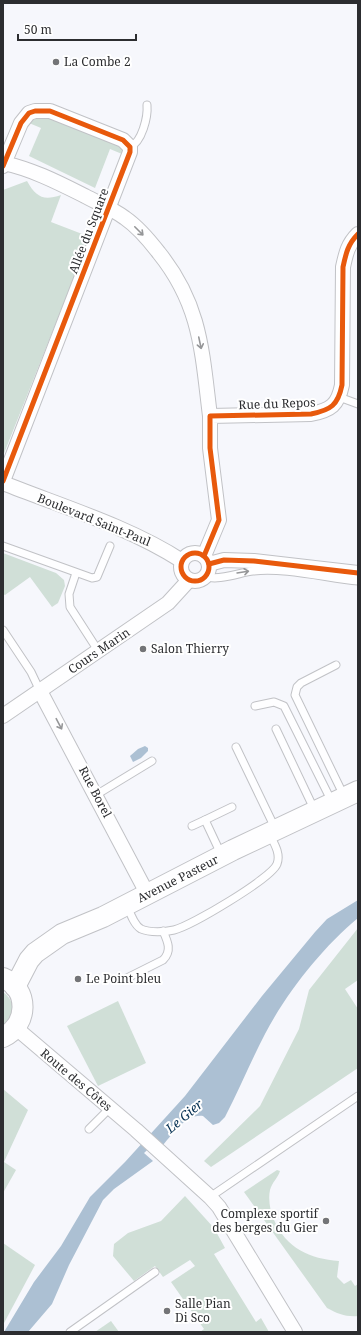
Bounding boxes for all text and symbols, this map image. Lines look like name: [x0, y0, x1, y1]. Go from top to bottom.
scale bar: [18, 16, 136, 42]
text: 50 m: [24, 21, 52, 38]
place label: La Combe 2: [64, 53, 131, 70]
marker: La Combe 2: [51, 57, 61, 67]
street label: Allée du Square: [64, 186, 113, 276]
one-way arrow: [134, 226, 144, 236]
one-way arrow: [197, 336, 205, 349]
street label: Rue du Repos: [238, 394, 316, 413]
street label: Boulevard Saint-Paul: [35, 489, 154, 550]
one-way arrow: [236, 568, 249, 576]
street label: Cours Marin: [64, 623, 133, 678]
place label: Salon Thierry: [151, 640, 229, 657]
marker: Salon Thierry: [138, 644, 148, 654]
one-way arrow: [56, 718, 64, 730]
street label: Rue Borel: [75, 763, 116, 821]
street label: Avenue Pasteur: [134, 851, 222, 906]
place label: Le Point bleu: [86, 970, 162, 987]
marker: Le Point bleu: [73, 974, 83, 984]
street label: Route des Côtes: [37, 1045, 116, 1115]
water label: Le Gier: [161, 1095, 207, 1138]
place label: Complexe sportif des berges du Gier: [212, 1205, 320, 1236]
marker: Complexe sportif des berges du Gier: [321, 1216, 331, 1226]
place label: Salle Pian Di Sco: [175, 1295, 231, 1326]
marker: Salle Pian Di Sco: [162, 1306, 172, 1316]

